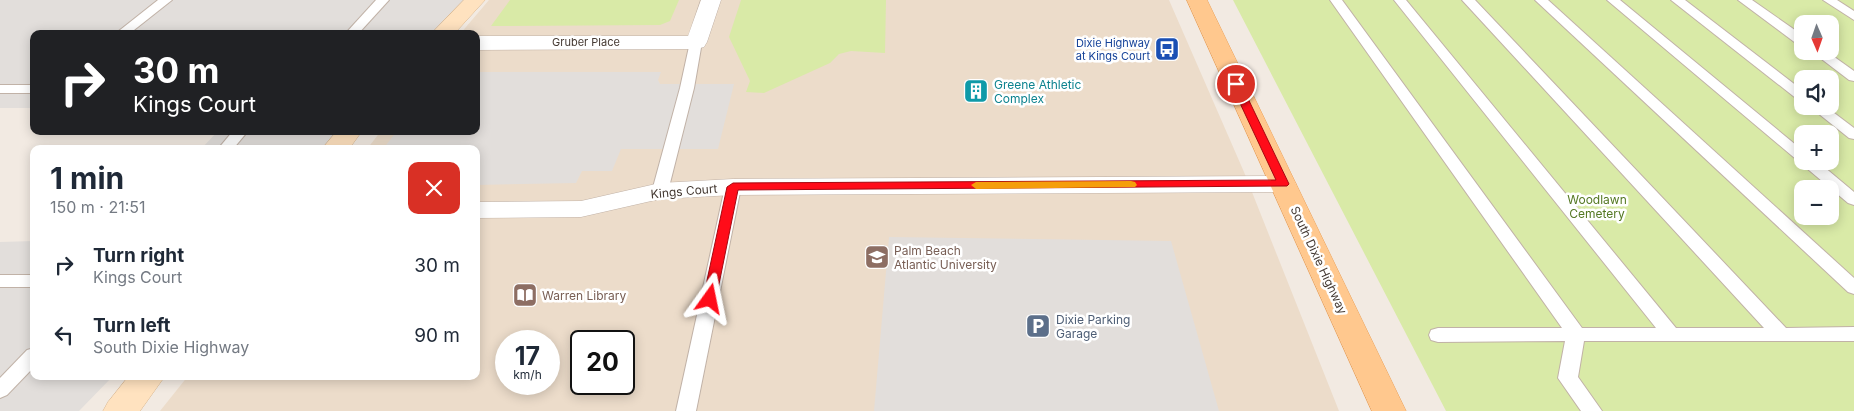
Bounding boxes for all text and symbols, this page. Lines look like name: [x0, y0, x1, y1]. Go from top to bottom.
north arrow: [1794, 15, 1839, 60]
map controls: [1794, 15, 1839, 225]
street label: Gruber Place: [552, 35, 620, 49]
place label: Dixie Highway at Kings Court: [1076, 36, 1150, 63]
bus stop icon: Dixie Highway at Kings Court: [1154, 36, 1180, 62]
text: 30 m: [133, 49, 219, 91]
icon: right: [50, 50, 115, 115]
pin: [1215, 63, 1257, 105]
icon: arrive: [1222, 70, 1250, 98]
button: sound: [1794, 70, 1839, 115]
place label: Greene Athletic Complex: [994, 77, 1082, 106]
building icon: Greene Athletic Complex: [963, 78, 989, 104]
text: Kings Court: [133, 91, 256, 117]
button: +: [1794, 125, 1839, 170]
text: 1 min: [50, 160, 124, 196]
button: close: [408, 162, 460, 214]
button: −: [1794, 180, 1839, 225]
street label: Kings Court: [650, 181, 718, 201]
park label: Woodlawn Cemetery: [1567, 192, 1627, 221]
text: 150 m · 21:51: [50, 197, 146, 217]
street label: South Dixie Highway: [1287, 204, 1351, 317]
place label: Palm Beach Atlantic University: [894, 243, 997, 272]
text: Turn right: [93, 244, 184, 267]
school or university icon: Palm Beach Atlantic University: [864, 244, 890, 270]
icon: right: [50, 251, 78, 279]
text: 30 m: [414, 254, 460, 277]
text: Kings Court: [93, 267, 182, 287]
position arrow: [683, 272, 735, 324]
library icon: Warren Library: [512, 282, 538, 308]
place label: Warren Library: [542, 288, 626, 303]
place label: Dixie Parking Garage: [1056, 312, 1130, 341]
parking icon: Dixie Parking Garage: [1025, 313, 1051, 339]
text: Turn left: [93, 314, 171, 337]
icon: left: [50, 321, 78, 349]
text: 90 m: [414, 324, 460, 347]
speed limit sign: 20: [570, 330, 635, 395]
text: South Dixie Highway: [93, 337, 249, 357]
text: 17: [515, 341, 540, 371]
text: km/h: [513, 367, 542, 382]

